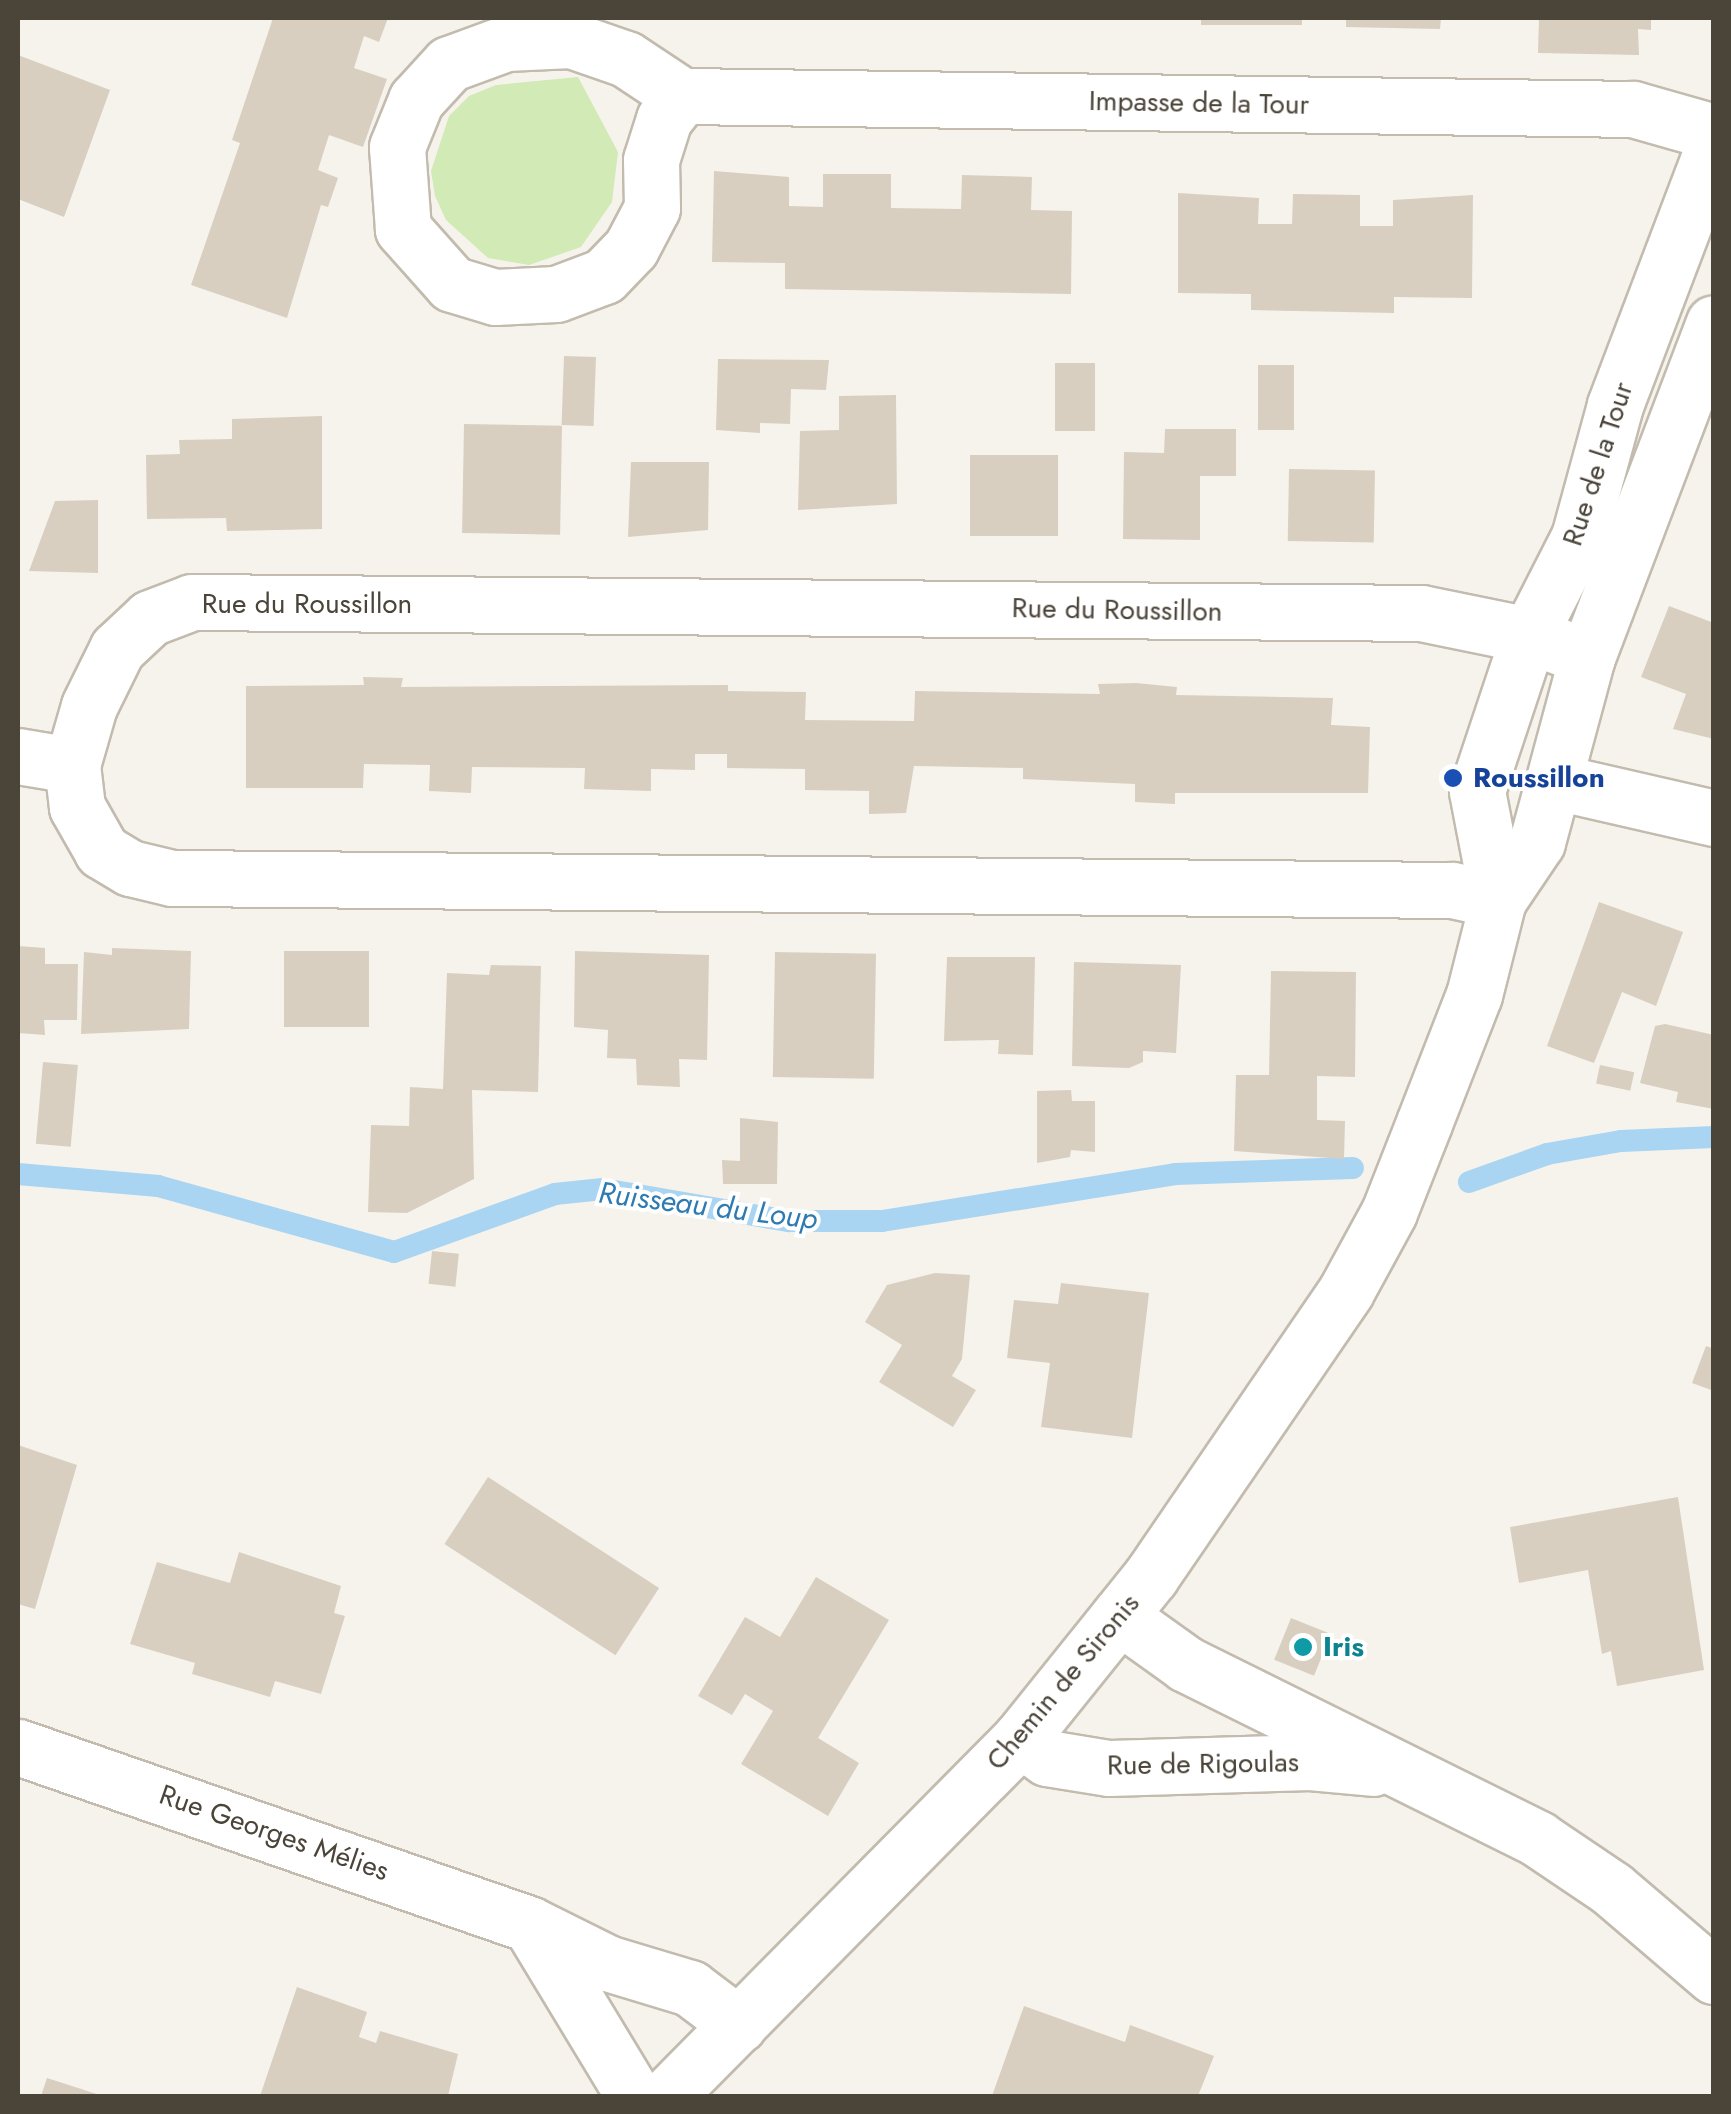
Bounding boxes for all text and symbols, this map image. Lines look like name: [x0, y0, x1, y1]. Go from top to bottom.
street label: Impasse de la Tour: [1089, 84, 1309, 122]
street label: Rue de la Tour: [1556, 378, 1640, 550]
street label: Rue du Roussillon: [202, 587, 412, 621]
street label: Rue du Roussillon: [1011, 591, 1223, 629]
place label: Roussillon: [1473, 761, 1605, 795]
marker: Roussillon: [1442, 767, 1464, 789]
water label: Ruisseau du Loup: [597, 1175, 819, 1237]
street label: Chemin de Sironis: [980, 1587, 1146, 1777]
place label: Iris: [1323, 1630, 1364, 1664]
marker: Iris: [1292, 1636, 1314, 1658]
street label: Rue de Rigoulas: [1107, 1746, 1299, 1782]
street label: Rue Georges Mélies: [155, 1778, 393, 1888]

